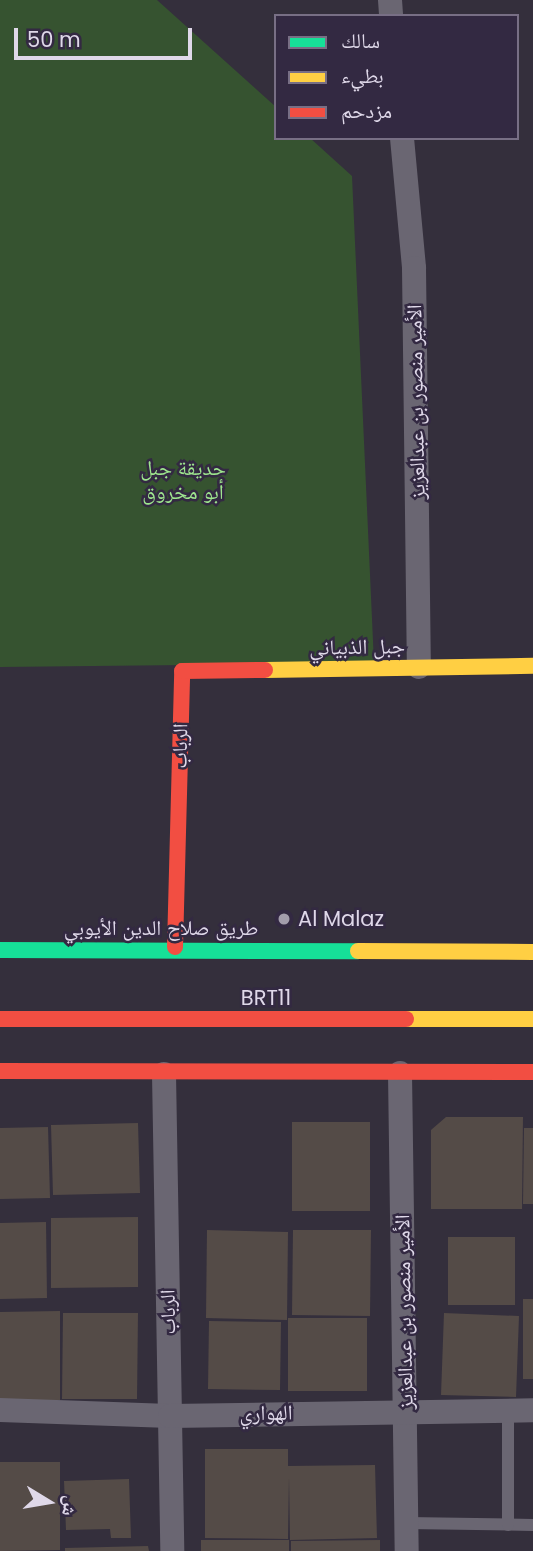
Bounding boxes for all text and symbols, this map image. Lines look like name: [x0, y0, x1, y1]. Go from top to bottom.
scale bar: [18, 14, 196, 58]
legend: [274, 14, 519, 140]
text: 50 m: [27, 25, 81, 54]
text: سالك: [341, 26, 380, 55]
text: بطيء: [341, 61, 384, 90]
text: مزدحم: [341, 96, 392, 125]
street label: الأمير منصور بن عبدالعزيز: [402, 304, 430, 500]
park label: حديقة جبل أبو مخروق: [140, 455, 226, 505]
street label: جبل الذبياني: [309, 634, 405, 660]
street label: الرباب: [167, 723, 193, 769]
place label: Al Malaz: [298, 906, 384, 932]
marker: Al Malaz: [276, 911, 292, 927]
street label: طريق صلاح الدين الأيوبي: [64, 915, 258, 941]
street label: BRT11: [241, 985, 291, 1011]
street label: الأمير منصور بن عبدالعزيز: [390, 1214, 418, 1410]
street label: الرباب: [155, 1289, 181, 1335]
street label: الهواري: [239, 1400, 293, 1426]
north arrow: [14, 1467, 84, 1537]
text: ش: [55, 1494, 85, 1519]

